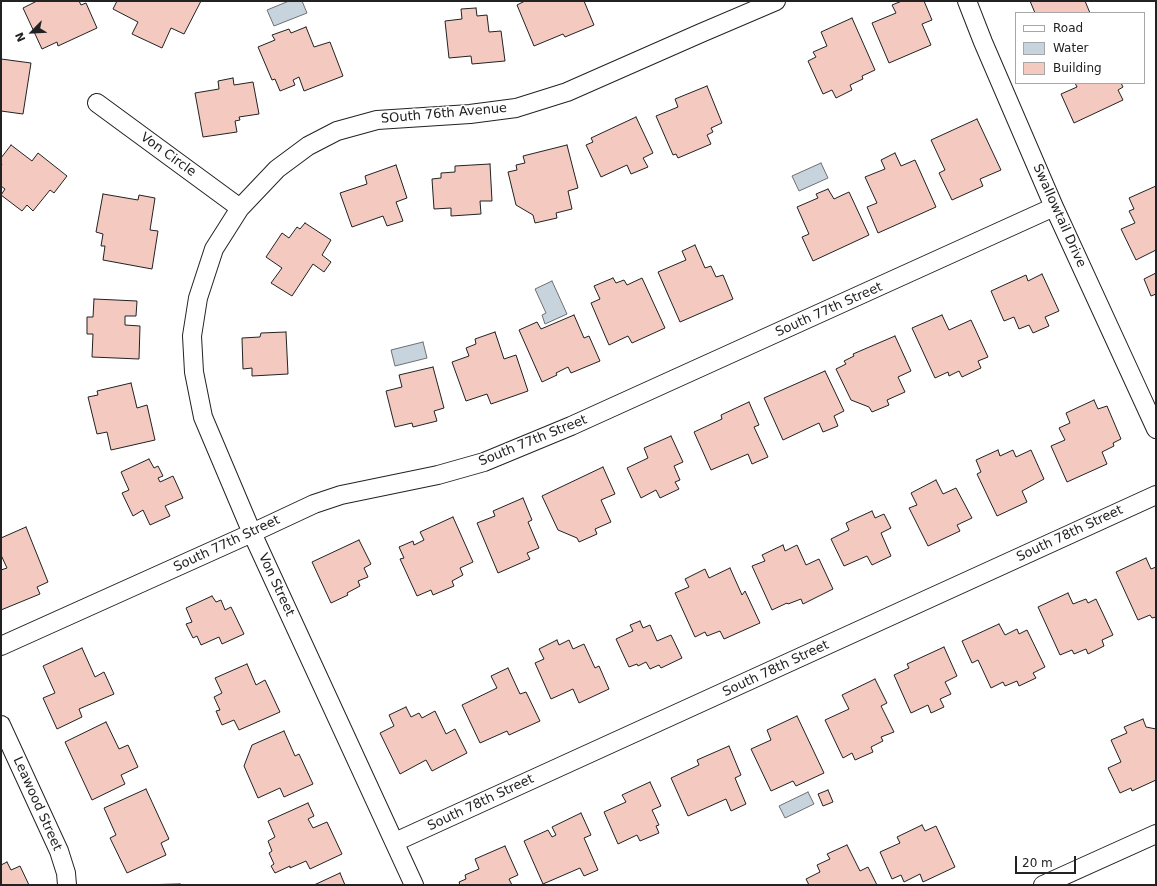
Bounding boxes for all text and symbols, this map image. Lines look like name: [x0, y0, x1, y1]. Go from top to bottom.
north arrow: [12, 12, 52, 52]
legend: [1015, 12, 1145, 84]
text: Road: [1053, 21, 1083, 35]
text: N: [13, 30, 28, 44]
text: Water: [1053, 41, 1088, 55]
text: Building: [1053, 61, 1102, 75]
street label: SOuth 76th Avenue: [380, 101, 508, 127]
street label: Von Circle: [137, 130, 199, 180]
street label: Swallowtail Drive: [1029, 162, 1089, 270]
street label: South 77th Street: [773, 279, 885, 341]
street label: South 77th Street: [477, 412, 589, 470]
street label: South 78th Street: [1014, 503, 1126, 565]
street label: South 77th Street: [171, 513, 283, 575]
street label: Von Street: [255, 551, 297, 619]
street label: South 78th Street: [720, 638, 832, 700]
street label: Leawood Street: [9, 755, 65, 853]
street label: South 78th Street: [425, 772, 537, 834]
scale bar: [1017, 848, 1078, 874]
text: 20 m: [1022, 856, 1053, 870]

